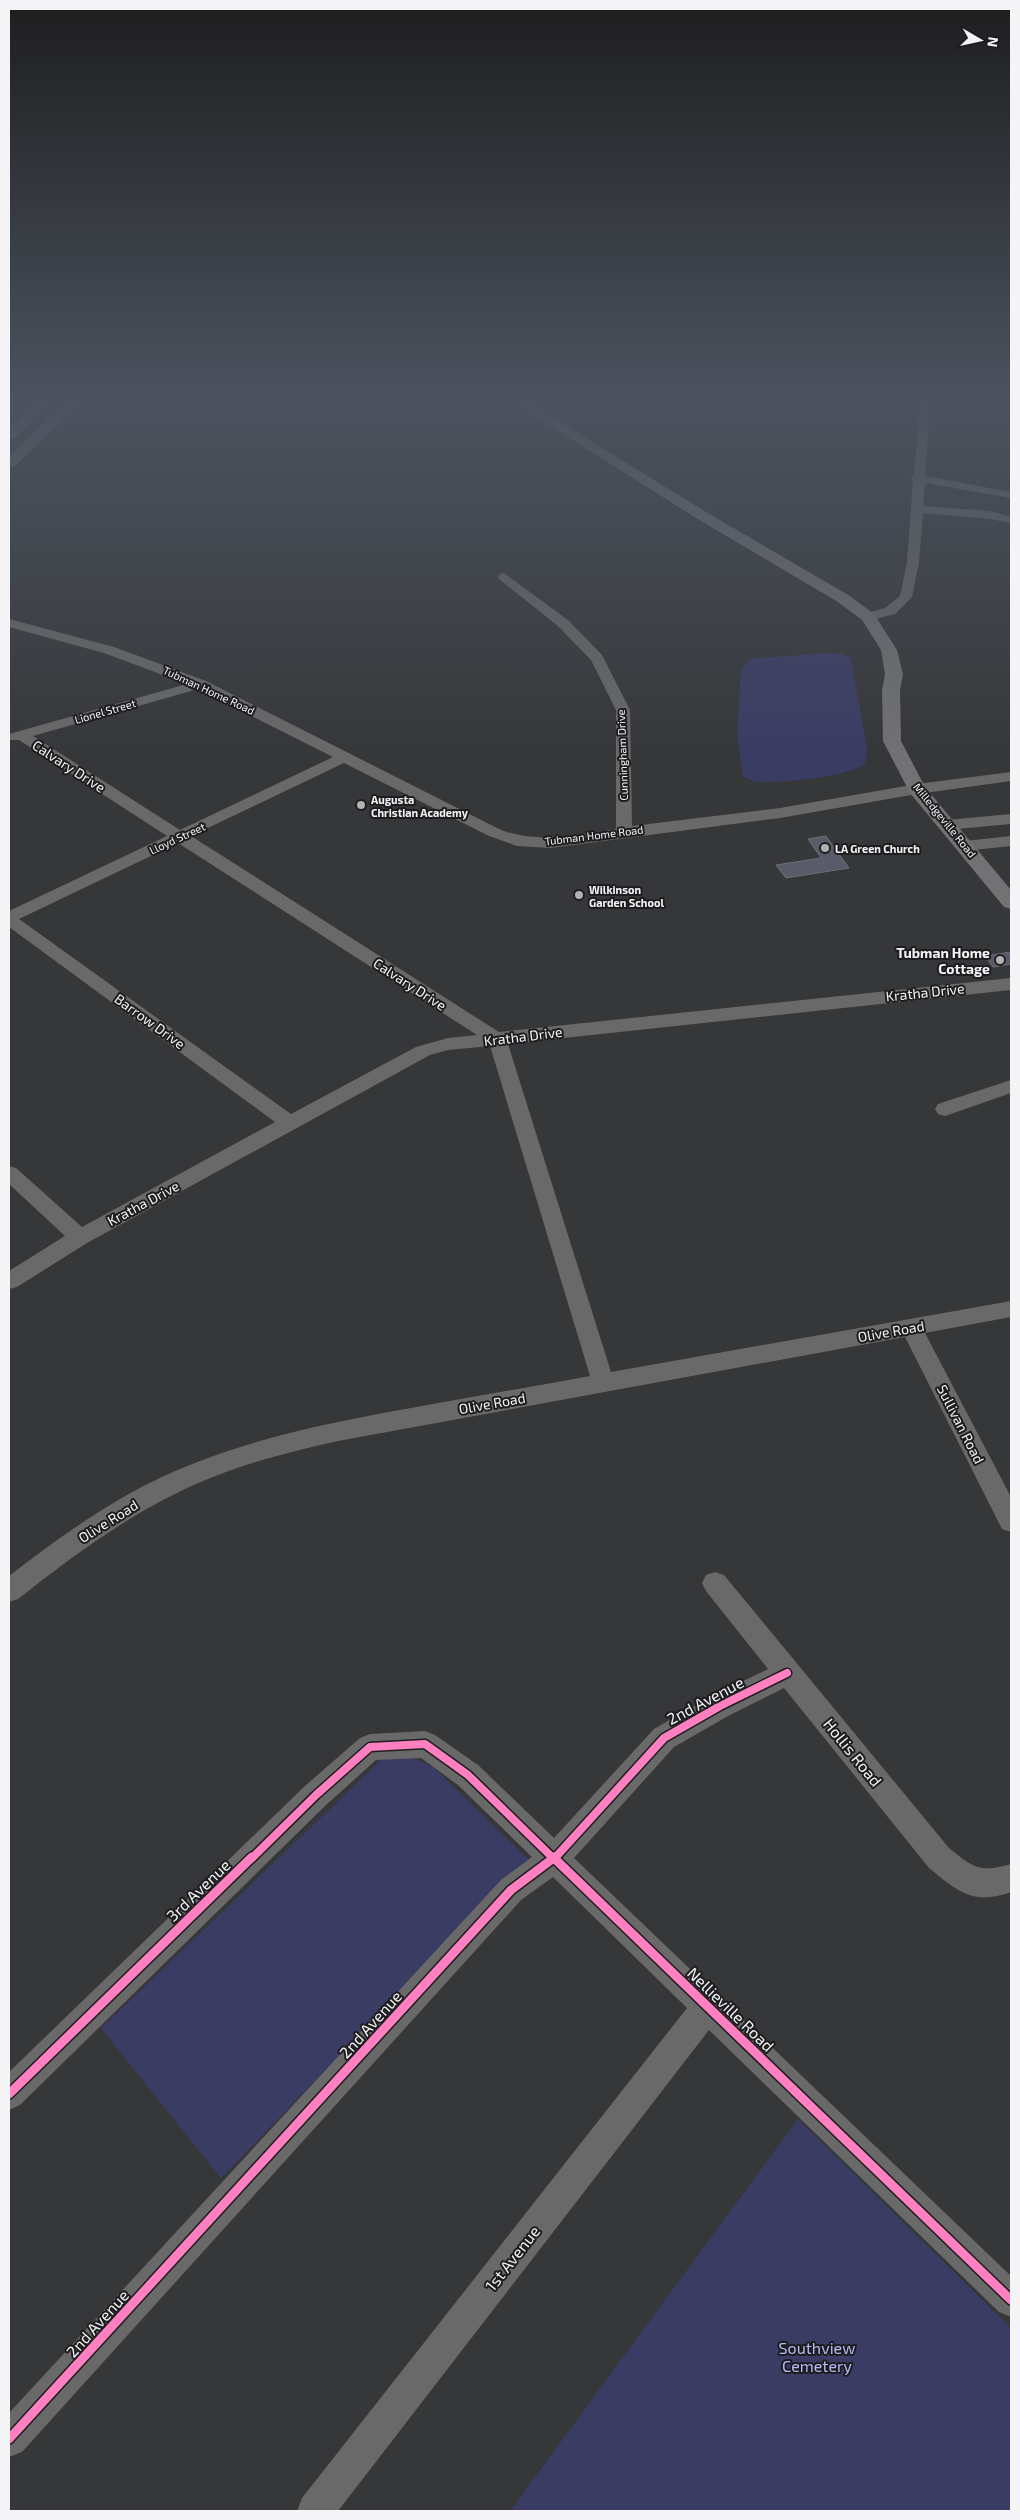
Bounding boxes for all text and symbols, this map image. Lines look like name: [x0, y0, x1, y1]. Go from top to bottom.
north arrow: [955, 15, 1005, 65]
text: N: [984, 36, 1003, 48]
street label: Tubman Home Road: [161, 663, 257, 717]
street label: Lionel Street: [73, 696, 137, 726]
street label: Cunningham Drive: [614, 709, 630, 801]
street label: Calvary Drive: [29, 736, 109, 796]
street label: Milledgeville Road: [911, 780, 979, 860]
place label: Augusta Christian Academy: [371, 793, 469, 820]
marker: Augusta Christian Academy: [355, 799, 367, 811]
street label: Lloyd Street: [147, 819, 207, 857]
street label: Tubman Home Road: [544, 822, 644, 848]
marker: LA Green Church: [819, 842, 831, 854]
place label: LA Green Church: [835, 842, 920, 855]
place label: Wilkinson Garden School: [589, 883, 664, 909]
marker: Wilkinson Garden School: [573, 889, 585, 901]
place label: Tubman Home Cottage: [896, 944, 990, 977]
street label: Calvary Drive: [370, 954, 450, 1014]
marker: Tubman Home Cottage: [994, 954, 1006, 966]
street label: Kratha Drive: [885, 979, 965, 1005]
street label: Barrow Drive: [111, 990, 189, 1052]
street label: Kratha Drive: [483, 1023, 563, 1049]
street label: Kratha Drive: [104, 1177, 182, 1229]
street label: Olive Road: [856, 1317, 926, 1345]
street label: Sullivan Road: [934, 1382, 988, 1466]
street label: Olive Road: [457, 1389, 527, 1417]
street label: Olive Road: [75, 1496, 141, 1546]
street label: 2nd Avenue: [663, 1672, 747, 1728]
street label: Hollis Road: [820, 1714, 886, 1790]
street label: 3rd Avenue: [162, 1855, 234, 1925]
street label: Nellieville Road: [684, 1963, 778, 2055]
street label: 2nd Avenue: [335, 1986, 405, 2062]
street label: 1st Avenue: [481, 2222, 543, 2294]
street label: 2nd Avenue: [62, 2285, 132, 2361]
park label: Southview Cemetery: [779, 2338, 855, 2375]

